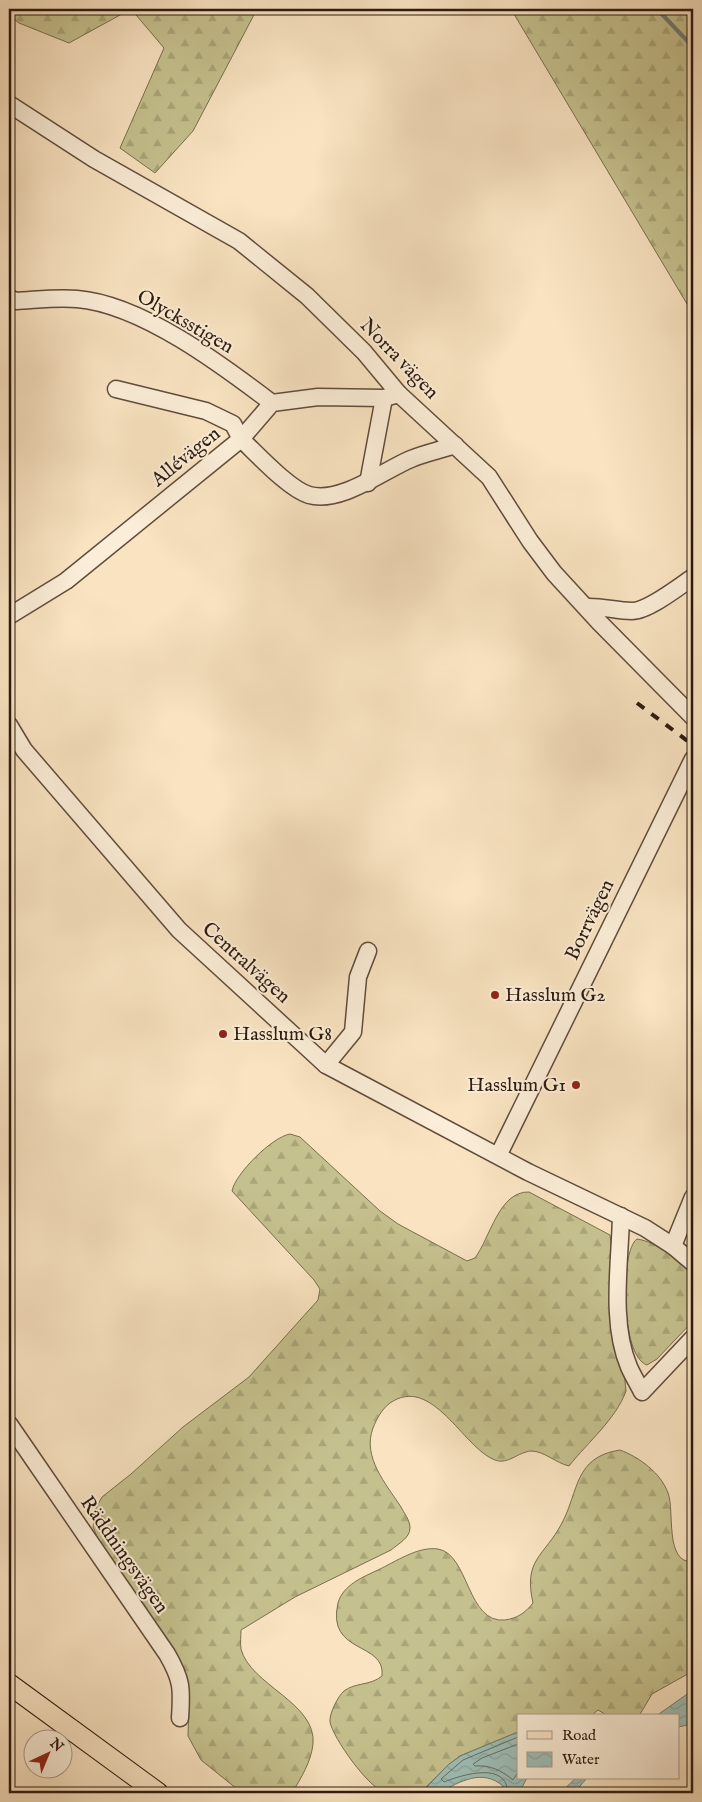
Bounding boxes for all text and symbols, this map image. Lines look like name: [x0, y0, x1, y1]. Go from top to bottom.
street label: Olycksstigen: [132, 284, 238, 360]
street label: Norra vägen: [354, 313, 444, 405]
street label: Allévägen: [146, 421, 226, 493]
street label: Borrvägen: [560, 875, 620, 964]
street label: Centralvägen: [197, 917, 296, 1009]
place label: Hasslum G2: [505, 983, 606, 1008]
marker: Hasslum G2: [489, 989, 501, 1001]
place label: Hasslum G8: [233, 1022, 332, 1047]
marker: Hasslum G8: [217, 1028, 229, 1040]
place label: Hasslum G1: [467, 1073, 566, 1098]
marker: Hasslum G1: [570, 1079, 582, 1091]
street label: Räddningsvägen: [74, 1491, 174, 1619]
legend: [517, 1714, 680, 1780]
text: Road: [562, 1726, 597, 1745]
north arrow: [22, 1730, 72, 1780]
text: N: [45, 1734, 67, 1756]
text: Water: [562, 1750, 600, 1769]

